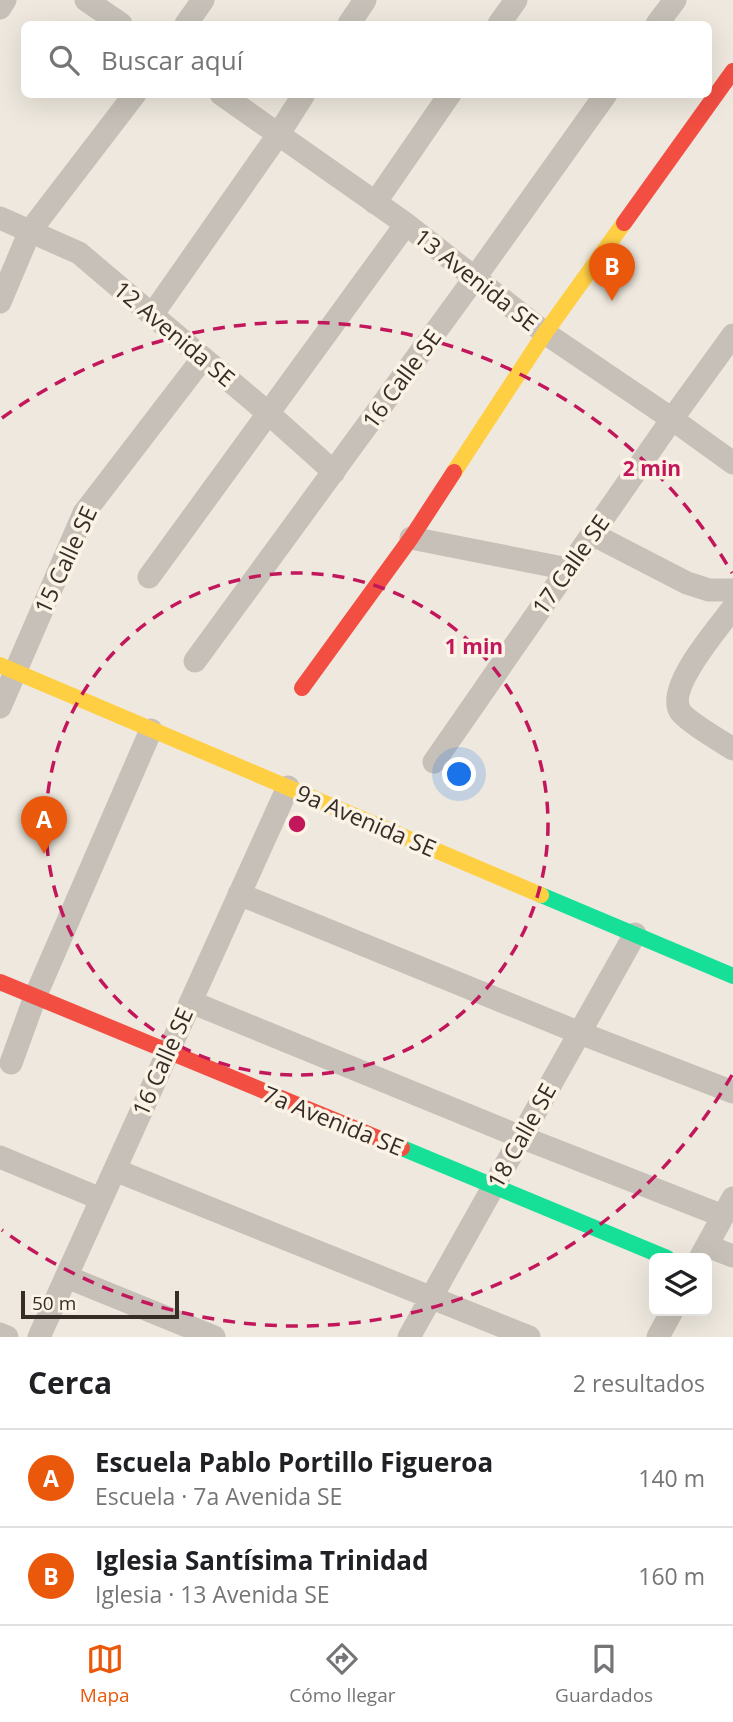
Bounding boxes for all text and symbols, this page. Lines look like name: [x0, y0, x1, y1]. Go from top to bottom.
search box: [21, 21, 712, 98]
icon: search: [45, 41, 83, 79]
text: Buscar aquí: [101, 42, 243, 78]
street label: 13 Avenida SE: [408, 221, 545, 338]
pin: B: [589, 243, 635, 301]
street label: 12 Avenida SE: [107, 273, 242, 393]
street label: 16 Calle SE: [354, 322, 448, 435]
text: 2 min: [623, 454, 681, 482]
street label: 15 Calle SE: [26, 500, 104, 619]
street label: 17 Calle SE: [524, 508, 616, 621]
text: 1 min: [445, 632, 503, 660]
your location: [442, 757, 476, 791]
street label: 9a Avenida SE: [292, 776, 441, 864]
pin: A: [21, 796, 67, 854]
centre of rings: [285, 812, 309, 836]
street label: 16 Calle SE: [124, 1002, 200, 1121]
street label: 7a Avenida SE: [258, 1077, 408, 1163]
street label: 18 Calle SE: [479, 1077, 563, 1194]
map controls: [649, 1253, 712, 1316]
button: layers: [649, 1253, 712, 1316]
scale bar: [21, 1288, 178, 1320]
text: 50 m: [32, 1290, 76, 1316]
text: Cerca: [28, 1362, 112, 1403]
text: 2 resultados: [573, 1367, 705, 1399]
text: Escuela Pablo Portillo Figueroa: [95, 1444, 493, 1480]
text: A: [43, 1462, 59, 1494]
text: 140 m: [638, 1462, 705, 1494]
text: Escuela · 7a Avenida SE: [95, 1480, 342, 1512]
text: Iglesia Santísima Trinidad: [95, 1542, 429, 1578]
text: B: [43, 1560, 59, 1592]
text: 160 m: [638, 1560, 705, 1592]
text: Iglesia · 13 Avenida SE: [95, 1578, 330, 1610]
tab: Mapa: [80, 1640, 130, 1708]
tab: Cómo llegar: [289, 1640, 396, 1708]
tab: Guardados: [555, 1640, 653, 1708]

